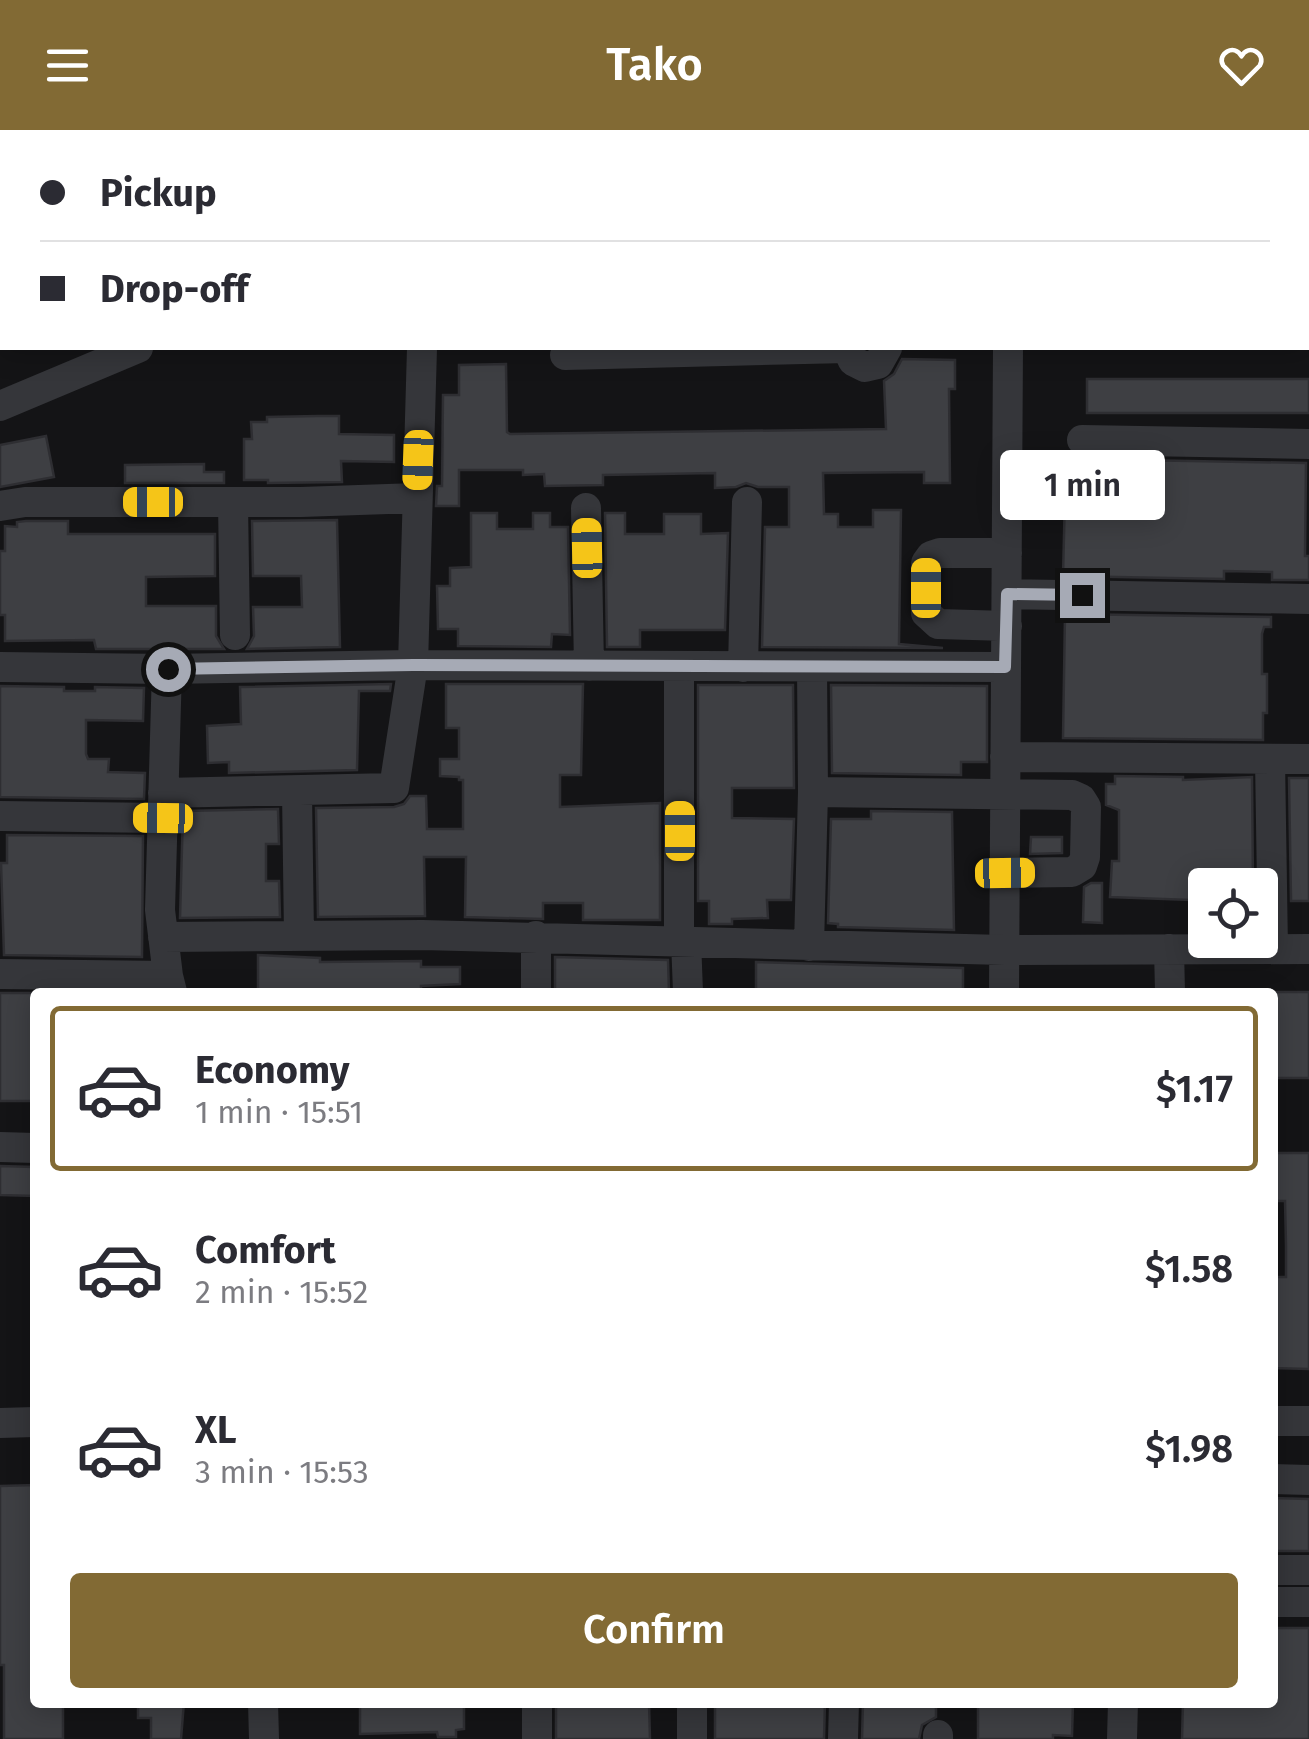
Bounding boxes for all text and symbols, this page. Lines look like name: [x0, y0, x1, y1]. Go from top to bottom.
icon: menu: [40, 38, 95, 93]
text: Tako: [606, 38, 703, 92]
icon: heart: [1214, 38, 1269, 93]
text: Pickup: [100, 170, 217, 216]
text: Drop-off: [100, 266, 248, 312]
car: [402, 429, 434, 491]
callout: 1 min: [1000, 450, 1164, 520]
text: 1 min: [1044, 466, 1121, 504]
car: [123, 487, 183, 517]
car: [571, 518, 603, 578]
car: [911, 558, 941, 618]
route end: [1060, 573, 1105, 618]
route start: [146, 647, 191, 692]
car: [665, 801, 695, 861]
car: [133, 802, 193, 834]
car: [975, 857, 1035, 889]
map controls: [1188, 868, 1278, 958]
button: locate: [1188, 868, 1278, 958]
icon: car: [75, 1044, 165, 1134]
text: Economy: [195, 1047, 350, 1093]
text: $1.17: [1156, 1066, 1233, 1112]
text: 1 min · 15:51: [195, 1093, 363, 1131]
icon: car: [75, 1224, 165, 1314]
text: Comfort: [195, 1227, 336, 1273]
text: $1.58: [1145, 1246, 1233, 1292]
text: 2 min · 15:52: [195, 1273, 368, 1311]
icon: car: [75, 1404, 165, 1494]
text: XL: [195, 1407, 237, 1453]
text: $1.98: [1145, 1426, 1233, 1472]
text: 3 min · 15:53: [195, 1453, 369, 1491]
button: Confirm: [70, 1573, 1238, 1688]

